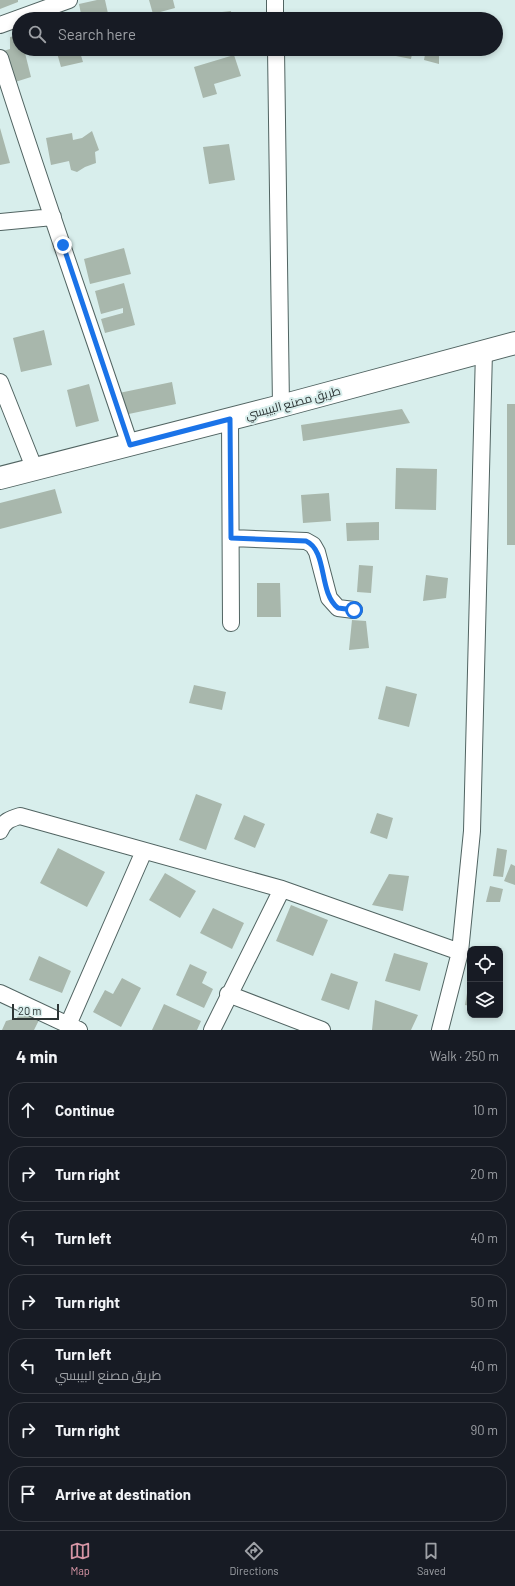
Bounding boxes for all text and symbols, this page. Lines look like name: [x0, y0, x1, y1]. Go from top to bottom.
search box: [12, 12, 503, 56]
icon: search: [26, 23, 48, 45]
text: Search here: [58, 25, 136, 43]
route end: [54, 236, 72, 254]
street label: طريق مصنع البيبسي: [244, 383, 343, 425]
route start: [345, 601, 363, 619]
map controls: [467, 946, 503, 1018]
button: locate: [467, 946, 503, 982]
button: layers: [467, 982, 503, 1018]
scale bar: [12, 1002, 59, 1021]
text: 20 m: [18, 1004, 41, 1017]
text: 4 min: [16, 1046, 58, 1066]
text: Walk · 250 m: [430, 1048, 499, 1064]
icon: ahead: [17, 1099, 39, 1121]
text: Continue: [55, 1101, 115, 1119]
text: 10 m: [473, 1102, 498, 1118]
icon: right: [17, 1163, 39, 1185]
text: Turn right: [55, 1165, 120, 1183]
text: 20 m: [470, 1166, 498, 1182]
icon: left: [17, 1227, 39, 1249]
text: Turn left: [55, 1229, 111, 1247]
text: 40 m: [470, 1230, 498, 1246]
icon: right: [17, 1291, 39, 1313]
text: Turn right: [55, 1293, 120, 1311]
text: 50 m: [471, 1294, 498, 1310]
text: Turn left: [55, 1345, 111, 1363]
icon: left: [17, 1355, 39, 1377]
text: 40 m: [470, 1358, 498, 1374]
text: طريق مصنع البيبسي: [55, 1367, 161, 1383]
icon: right: [17, 1419, 39, 1441]
text: Turn right: [55, 1421, 120, 1439]
text: 90 m: [471, 1422, 498, 1438]
icon: arrive: [17, 1483, 39, 1505]
text: Arrive at destination: [55, 1485, 191, 1503]
tab: Map: [69, 1540, 91, 1577]
tab: Directions: [229, 1540, 279, 1577]
tab: Saved: [417, 1540, 446, 1577]

